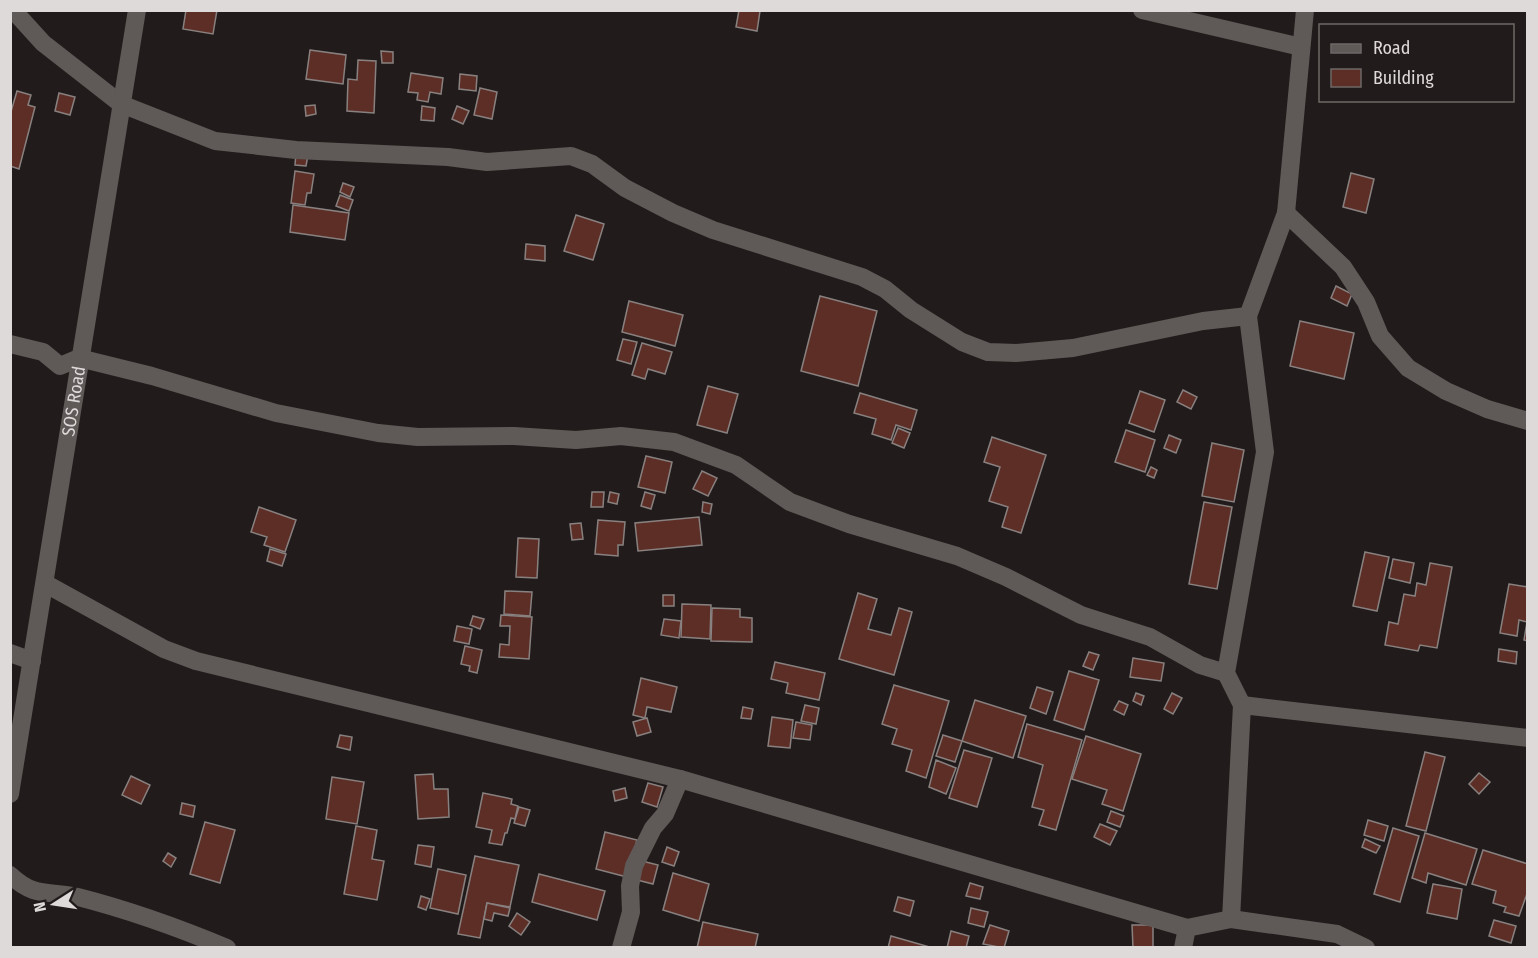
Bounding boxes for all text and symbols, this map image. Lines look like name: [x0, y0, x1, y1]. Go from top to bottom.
legend: [1319, 24, 1514, 102]
text: Road: [1373, 37, 1410, 59]
text: Building: [1373, 67, 1434, 89]
street label: SOS Road: [57, 364, 90, 438]
north arrow: [24, 874, 84, 934]
text: N: [30, 900, 50, 914]

